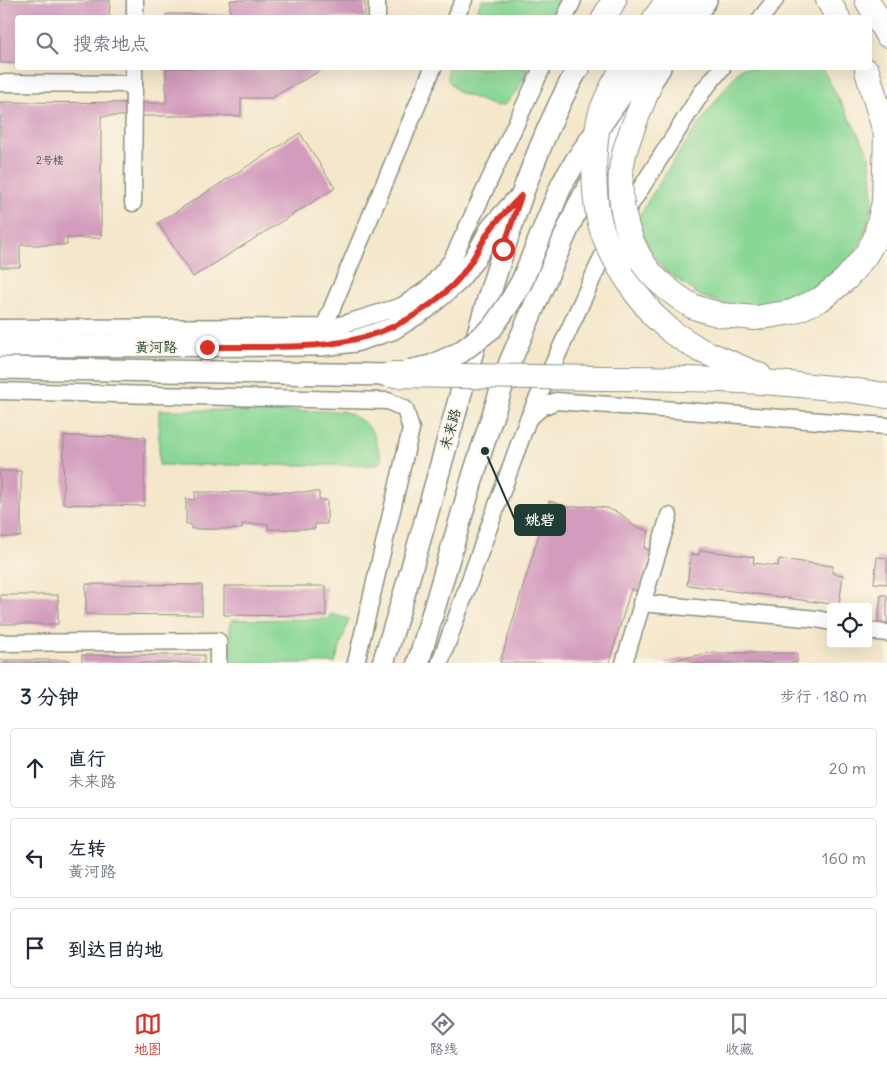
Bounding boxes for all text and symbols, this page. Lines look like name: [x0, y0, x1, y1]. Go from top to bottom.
search box: [15, 15, 872, 70]
icon: search: [33, 29, 61, 57]
text: 搜索地点: [73, 31, 149, 55]
house number: 2号楼: [36, 153, 64, 167]
route start: [492, 238, 515, 261]
route end: [196, 336, 219, 359]
street label: 黄河路: [135, 338, 177, 356]
street label: 未来路: [436, 406, 464, 452]
callout: 姚砦: [515, 505, 565, 535]
text: 姚砦: [525, 510, 555, 529]
map controls: [827, 603, 872, 648]
button: locate: [827, 603, 872, 648]
text: 3 分钟: [20, 683, 79, 710]
text: 步行 · 180 m: [780, 686, 867, 706]
text: 直行: [68, 746, 106, 770]
icon: ahead: [21, 754, 49, 782]
text: 20 m: [829, 758, 866, 778]
text: 未来路: [68, 771, 116, 791]
text: 左转: [68, 836, 106, 860]
icon: left: [21, 844, 49, 872]
text: 160 m: [822, 848, 866, 868]
text: 黄河路: [68, 861, 116, 881]
icon: arrive: [21, 934, 49, 962]
text: 到达目的地: [68, 937, 163, 961]
tab: 地图: [134, 1010, 162, 1058]
tab: 路线: [429, 1010, 457, 1058]
tab: 收藏: [725, 1010, 753, 1058]

